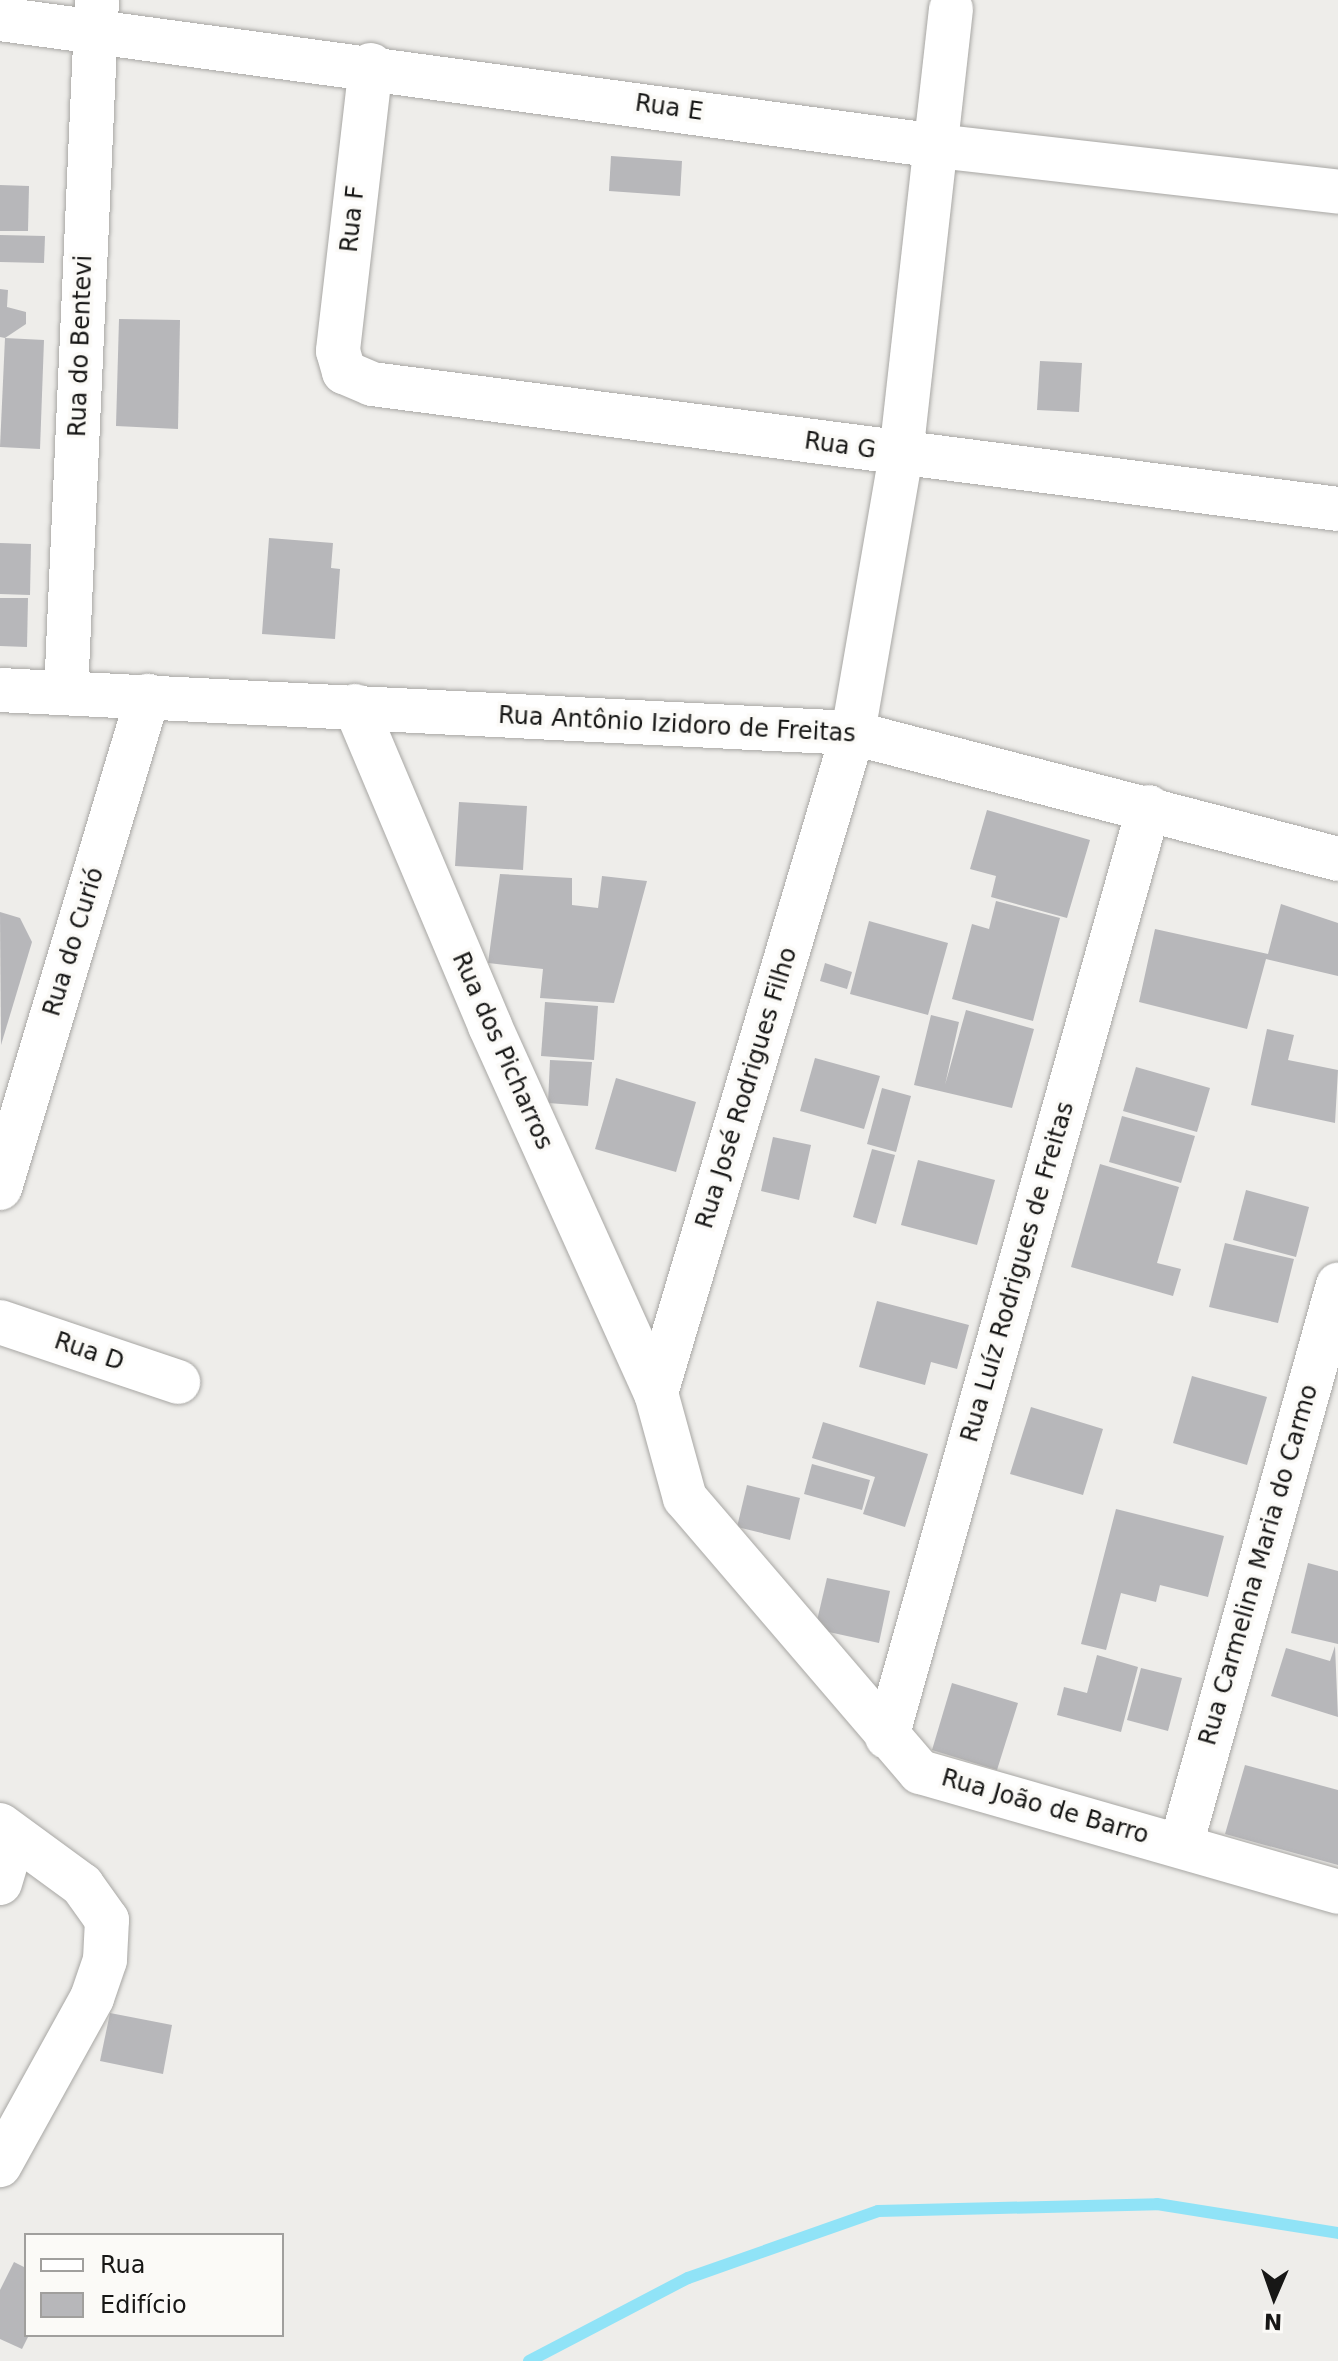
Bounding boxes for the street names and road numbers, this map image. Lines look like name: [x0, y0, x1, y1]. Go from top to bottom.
street label: Rua E: [633, 89, 705, 127]
street label: Rua F: [335, 184, 371, 254]
street label: Rua do Bentevi: [63, 254, 99, 438]
street label: Rua G: [802, 427, 878, 465]
street label: Rua Antônio Izidoro de Freitas: [497, 701, 857, 749]
street label: Rua do Curió: [38, 864, 110, 1020]
street label: Rua José Rodrigues Filho: [690, 944, 804, 1232]
street label: Rua dos Picharros: [446, 948, 558, 1154]
street label: Rua Luíz Rodrigues de Freitas: [956, 1099, 1080, 1445]
street label: Rua D: [50, 1327, 128, 1377]
street label: Rua Carmelina Maria do Carmo: [1194, 1381, 1324, 1749]
street label: Rua João de Barro: [938, 1764, 1152, 1850]

